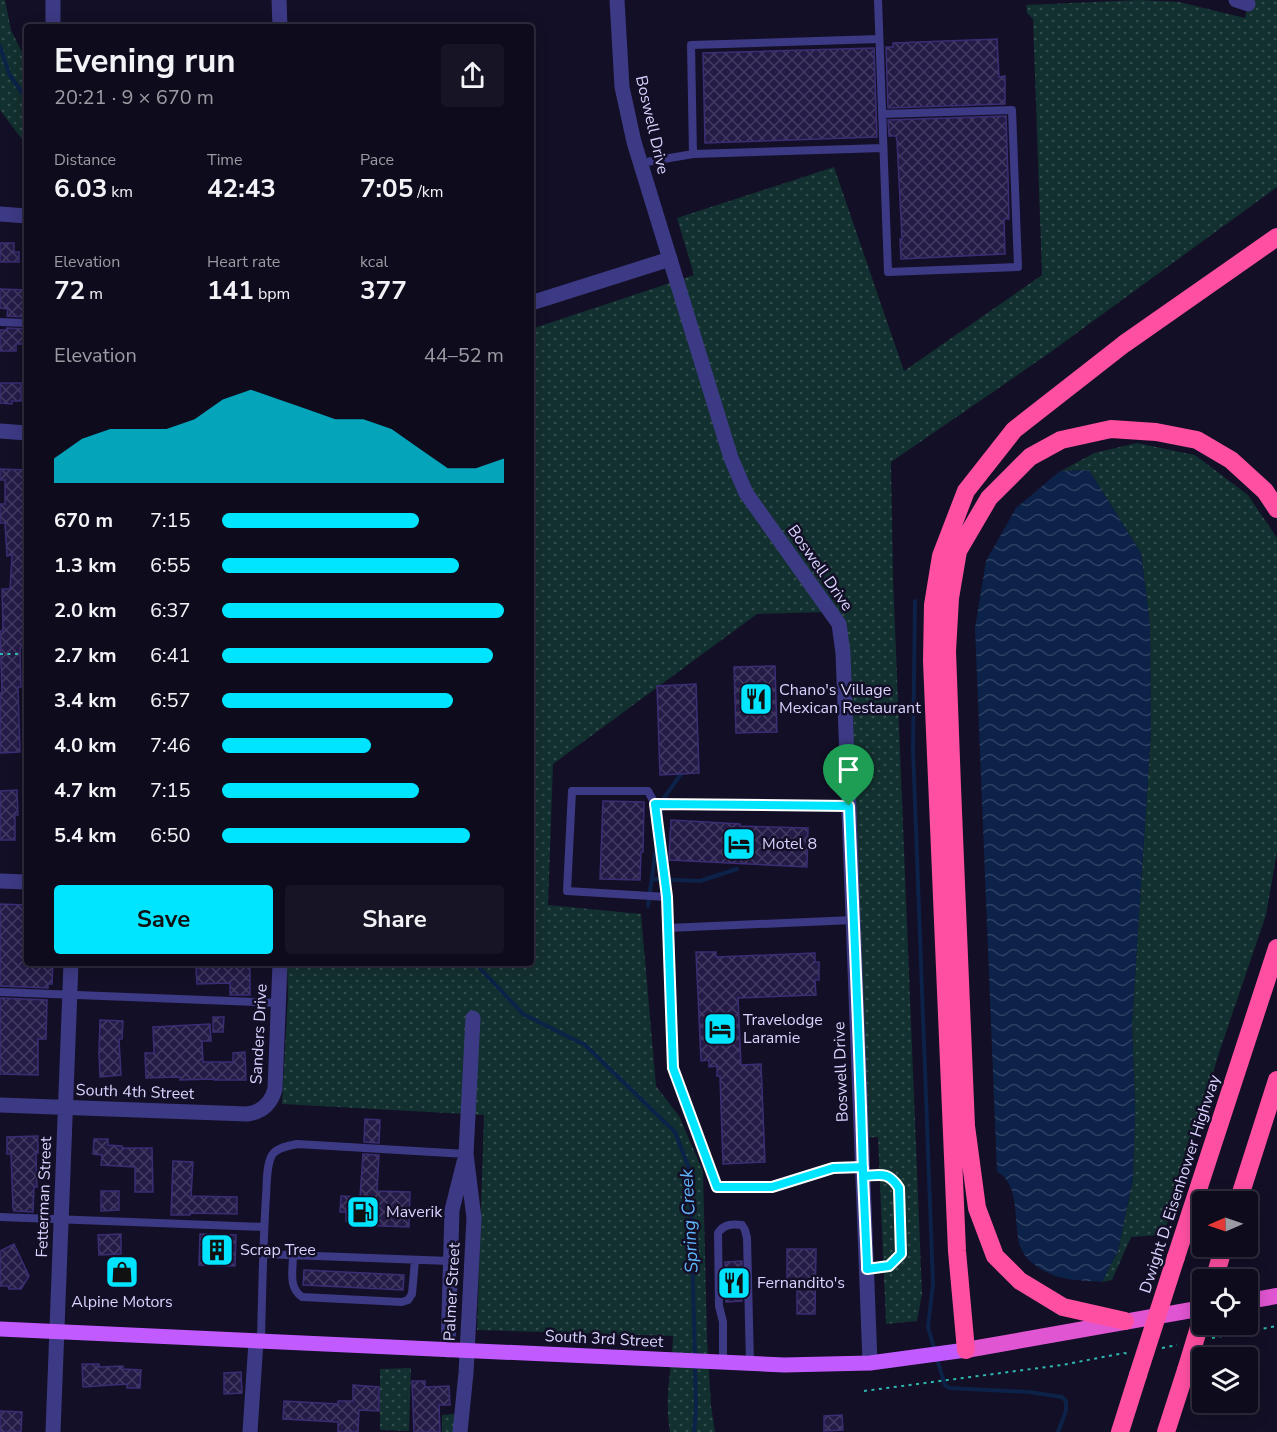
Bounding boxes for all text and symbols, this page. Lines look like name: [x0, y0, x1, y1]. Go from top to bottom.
text: Evening run: [54, 39, 236, 84]
button: share: [441, 44, 504, 107]
street label: Boswell Drive: [630, 73, 674, 177]
text: 20:21 · 9 × 670 m: [54, 84, 214, 111]
text: Distance: [54, 149, 116, 171]
text: Time: [207, 149, 243, 171]
text: Pace: [360, 149, 394, 171]
text: 6.03: [54, 171, 107, 206]
text: 42:43: [207, 171, 276, 206]
text: 7:05: [360, 171, 413, 206]
text: km: [107, 181, 133, 203]
text: /km: [413, 181, 444, 203]
text: Elevation: [54, 251, 120, 273]
text: Heart rate: [207, 251, 280, 273]
text: kcal: [360, 251, 388, 273]
text: 72: [54, 273, 85, 308]
text: 141: [207, 273, 254, 308]
text: 377: [360, 273, 407, 308]
text: m: [85, 283, 103, 305]
text: bpm: [254, 283, 290, 305]
text: Elevation: [54, 342, 137, 369]
text: 44–52 m: [424, 342, 504, 369]
text: 670 m: [54, 507, 113, 534]
text: 7:15: [150, 507, 191, 534]
street label: Boswell Drive: [782, 520, 858, 616]
text: 1.3 km: [54, 552, 117, 579]
text: 6:55: [150, 552, 191, 579]
text: 2.0 km: [54, 597, 117, 624]
text: 6:37: [150, 597, 191, 624]
text: 2.7 km: [54, 642, 117, 669]
text: 6:41: [150, 642, 191, 669]
place label: Chano's Village Mexican Restaurant: [779, 679, 921, 719]
restaurant icon: Chano's Village Mexican Restaurant: [738, 681, 774, 717]
text: 3.4 km: [54, 687, 117, 714]
text: 6:57: [150, 687, 191, 714]
text: 4.0 km: [54, 732, 117, 759]
text: 7:46: [150, 732, 191, 759]
pin: [823, 744, 874, 806]
icon: arrive: [832, 753, 865, 786]
text: 4.7 km: [54, 777, 117, 804]
text: 7:15: [150, 777, 191, 804]
text: 5.4 km: [54, 822, 117, 849]
text: 6:50: [150, 822, 191, 849]
hotel icon: Motel 8: [721, 826, 757, 862]
place label: Motel 8: [762, 833, 817, 855]
button: Save: [54, 885, 273, 954]
button: Share: [285, 885, 504, 954]
street label: Sanders Drive: [245, 983, 273, 1085]
place label: Travelodge Laramie: [743, 1009, 823, 1049]
hotel icon: Travelodge Laramie: [702, 1011, 738, 1047]
street label: Boswell Drive: [828, 1021, 854, 1123]
street label: Dwight D. Eisenhower Highway: [1134, 1071, 1226, 1296]
street label: South 4th Street: [75, 1079, 195, 1105]
street label: Fetterman Street: [31, 1136, 57, 1258]
water label: Spring Creek: [674, 1167, 704, 1274]
north arrow: [1192, 1191, 1258, 1257]
map controls: [1192, 1191, 1258, 1413]
fuel station icon: Maverik: [345, 1194, 381, 1230]
place label: Maverik: [386, 1201, 443, 1223]
building icon: Scrap Tree: [199, 1232, 235, 1268]
place label: Scrap Tree: [240, 1239, 316, 1261]
street label: Palmer Street: [438, 1242, 466, 1342]
shop icon: Alpine Motors: [104, 1254, 140, 1290]
restaurant icon: Fernandito's: [716, 1265, 752, 1301]
button: locate: [1192, 1269, 1258, 1335]
place label: Fernandito's: [757, 1272, 845, 1294]
place label: Alpine Motors: [71, 1291, 173, 1313]
street label: South 3rd Street: [544, 1325, 664, 1353]
button: layers: [1192, 1347, 1258, 1413]

